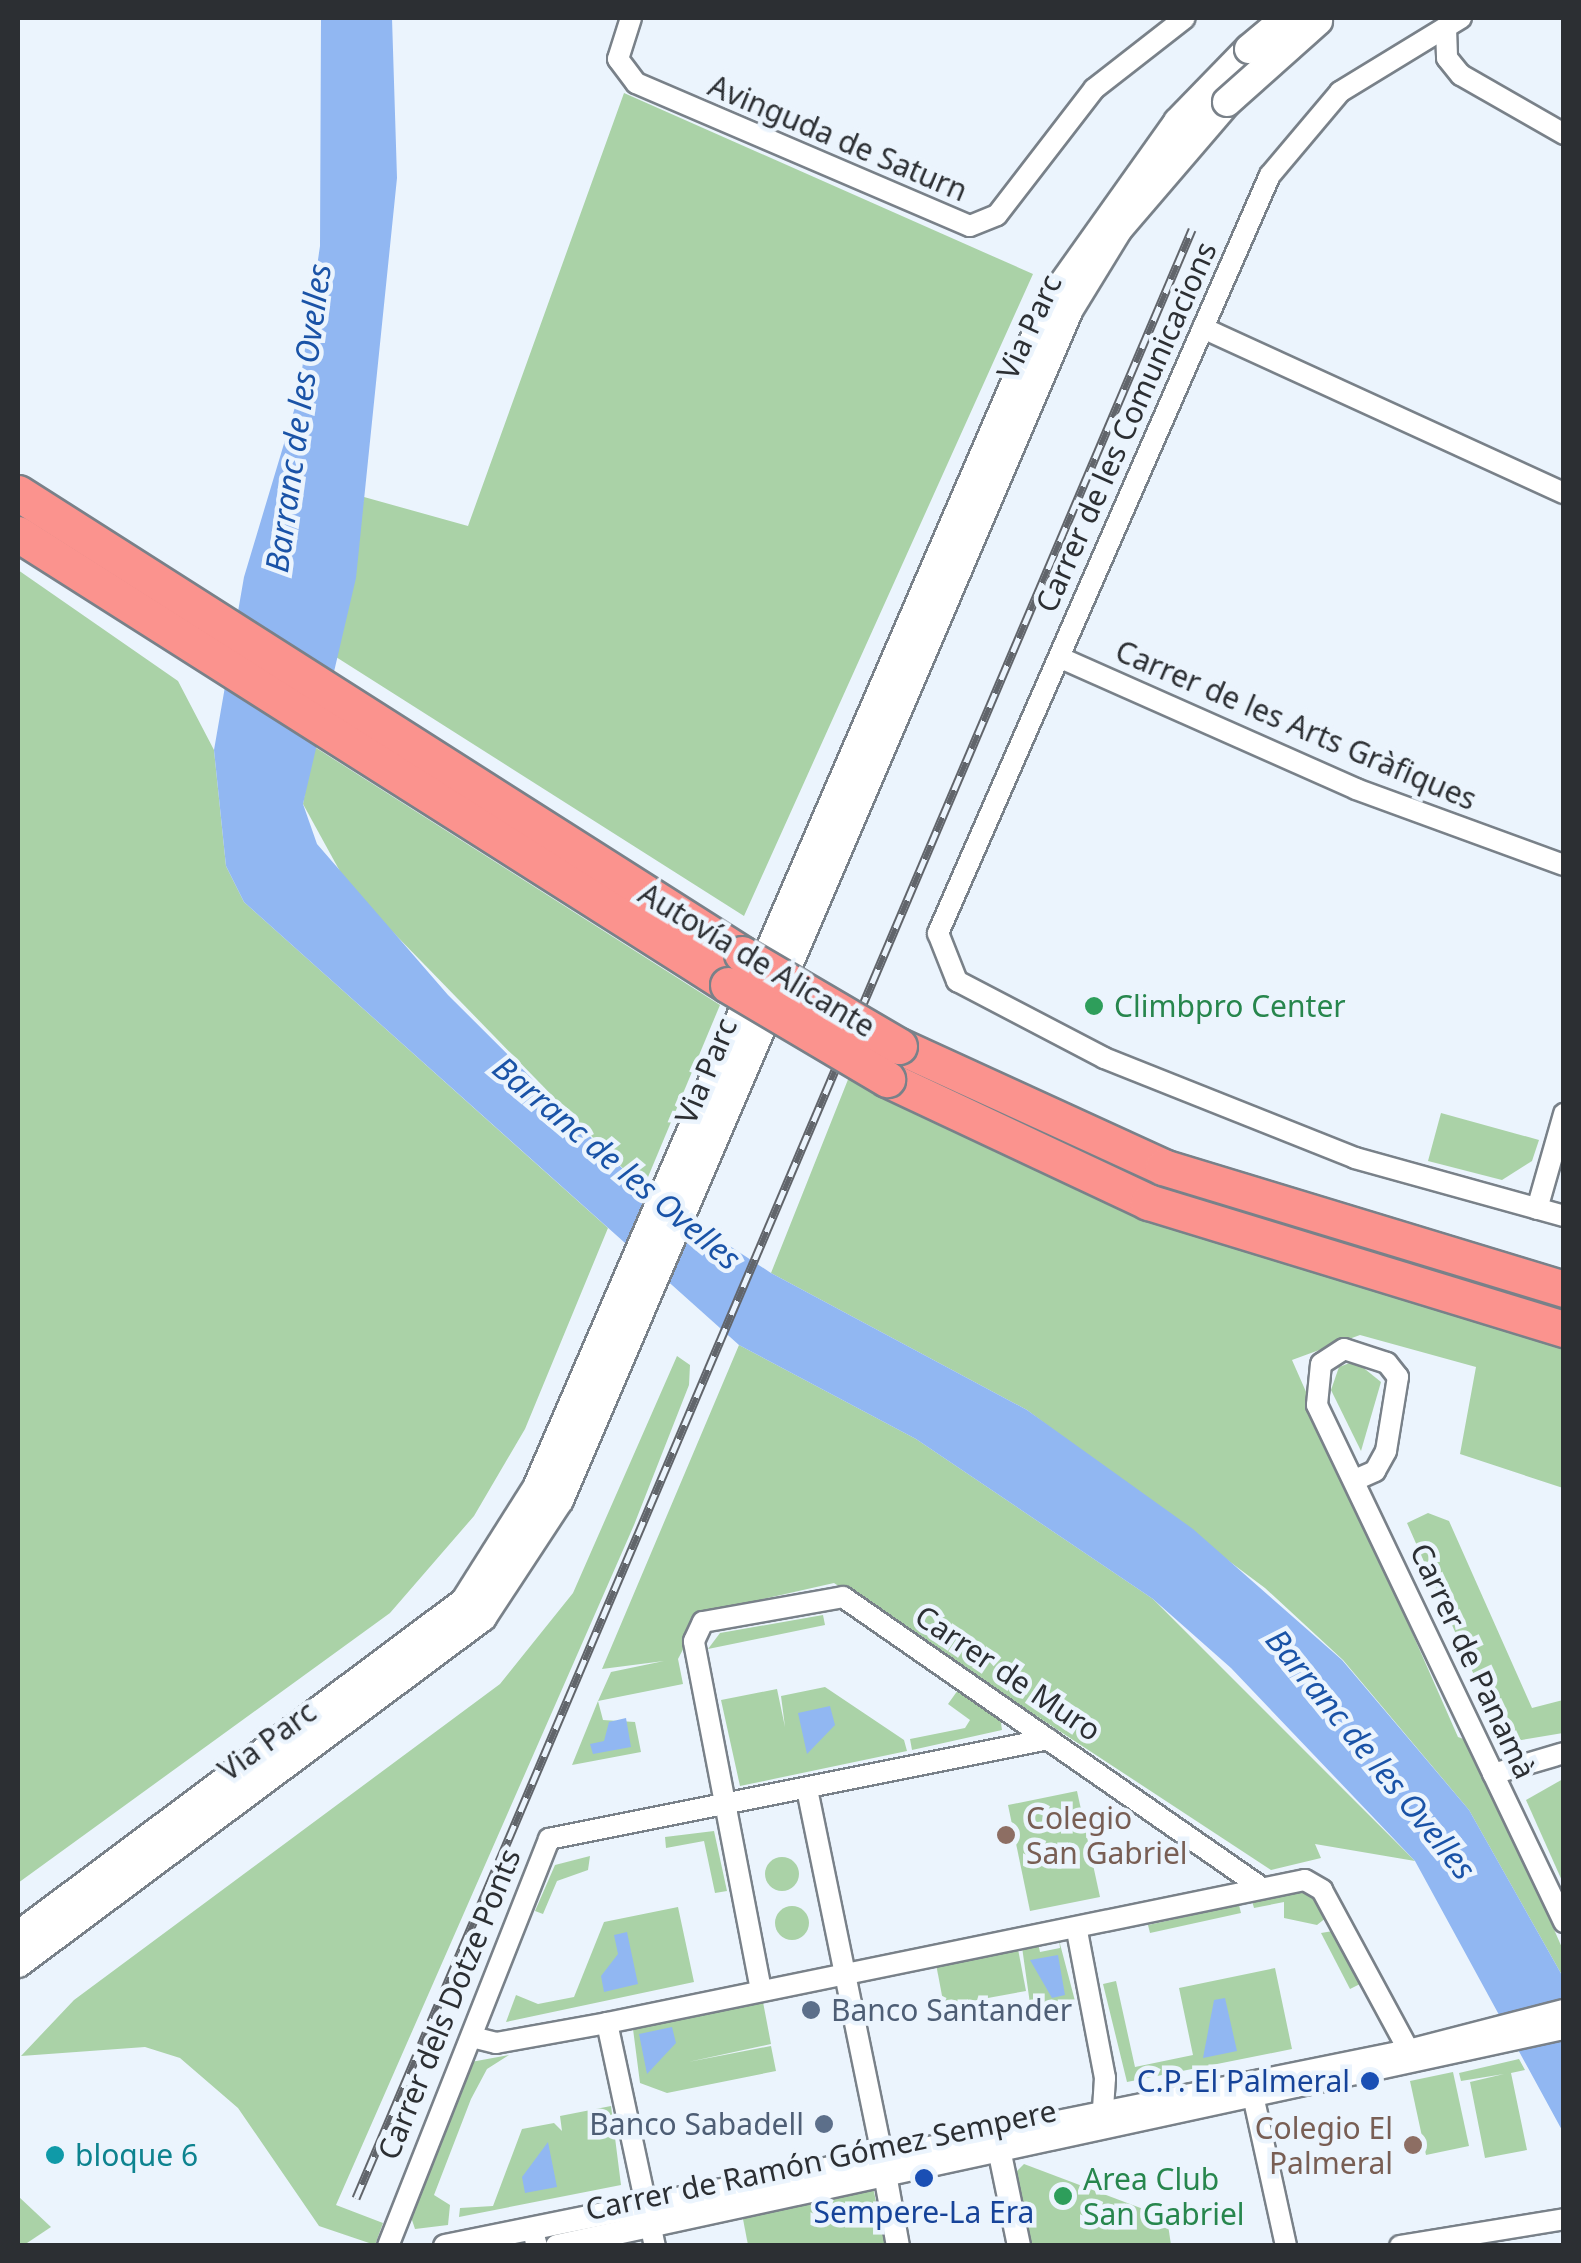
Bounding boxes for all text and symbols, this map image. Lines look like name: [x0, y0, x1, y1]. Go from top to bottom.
street label: Avinguda de Saturn: [703, 67, 973, 209]
street label: Carrer de les Comunicacions: [1028, 236, 1224, 618]
water label: Barranc de les Ovelles: [257, 261, 339, 575]
street label: Via Parc: [989, 269, 1069, 385]
street label: Carrer de les Arts Gràfiques: [1110, 633, 1482, 817]
street label: Autovía de Alicante: [632, 875, 882, 1045]
place label: Climbpro Center: [1114, 988, 1346, 1024]
marker: Climbpro Center: [1083, 995, 1105, 1017]
street label: Via Parc: [668, 1013, 744, 1129]
water label: Barranc de les Ovelles: [485, 1048, 749, 1278]
street label: Carrer de Panamà: [1403, 1538, 1543, 1784]
street label: Carrer de Muro: [908, 1598, 1108, 1748]
water label: Barranc de les Ovelles: [1258, 1621, 1484, 1887]
street label: Via Parc: [211, 1694, 323, 1788]
place label: Colegio San Gabriel: [1026, 1800, 1188, 1870]
marker: Colegio San Gabriel: [995, 1824, 1017, 1846]
street label: Carrer dels Dotze Ponts: [370, 1843, 528, 2165]
place label: Banco Santander: [831, 1992, 1072, 2028]
marker: Banco Santander: [800, 1999, 822, 2021]
place label: C.P. El Palmeral: [1137, 2063, 1350, 2099]
marker: C.P. El Palmeral: [1359, 2070, 1381, 2092]
street label: Carrer de Ramón Gómez Sempere: [582, 2092, 1060, 2228]
place label: Banco Sabadell: [589, 2106, 804, 2142]
place label: Colegio El Palmeral: [1255, 2110, 1393, 2180]
marker: Banco Sabadell: [813, 2113, 835, 2135]
marker: Colegio El Palmeral: [1402, 2134, 1424, 2156]
place label: bloque 6: [75, 2137, 198, 2173]
marker: bloque 6: [44, 2144, 66, 2166]
place label: Area Club San Gabriel: [1083, 2161, 1245, 2232]
marker: Sempere-La Era: [913, 2167, 935, 2189]
marker: Area Club San Gabriel: [1052, 2185, 1074, 2207]
place label: Sempere-La Era: [814, 2194, 1034, 2230]

